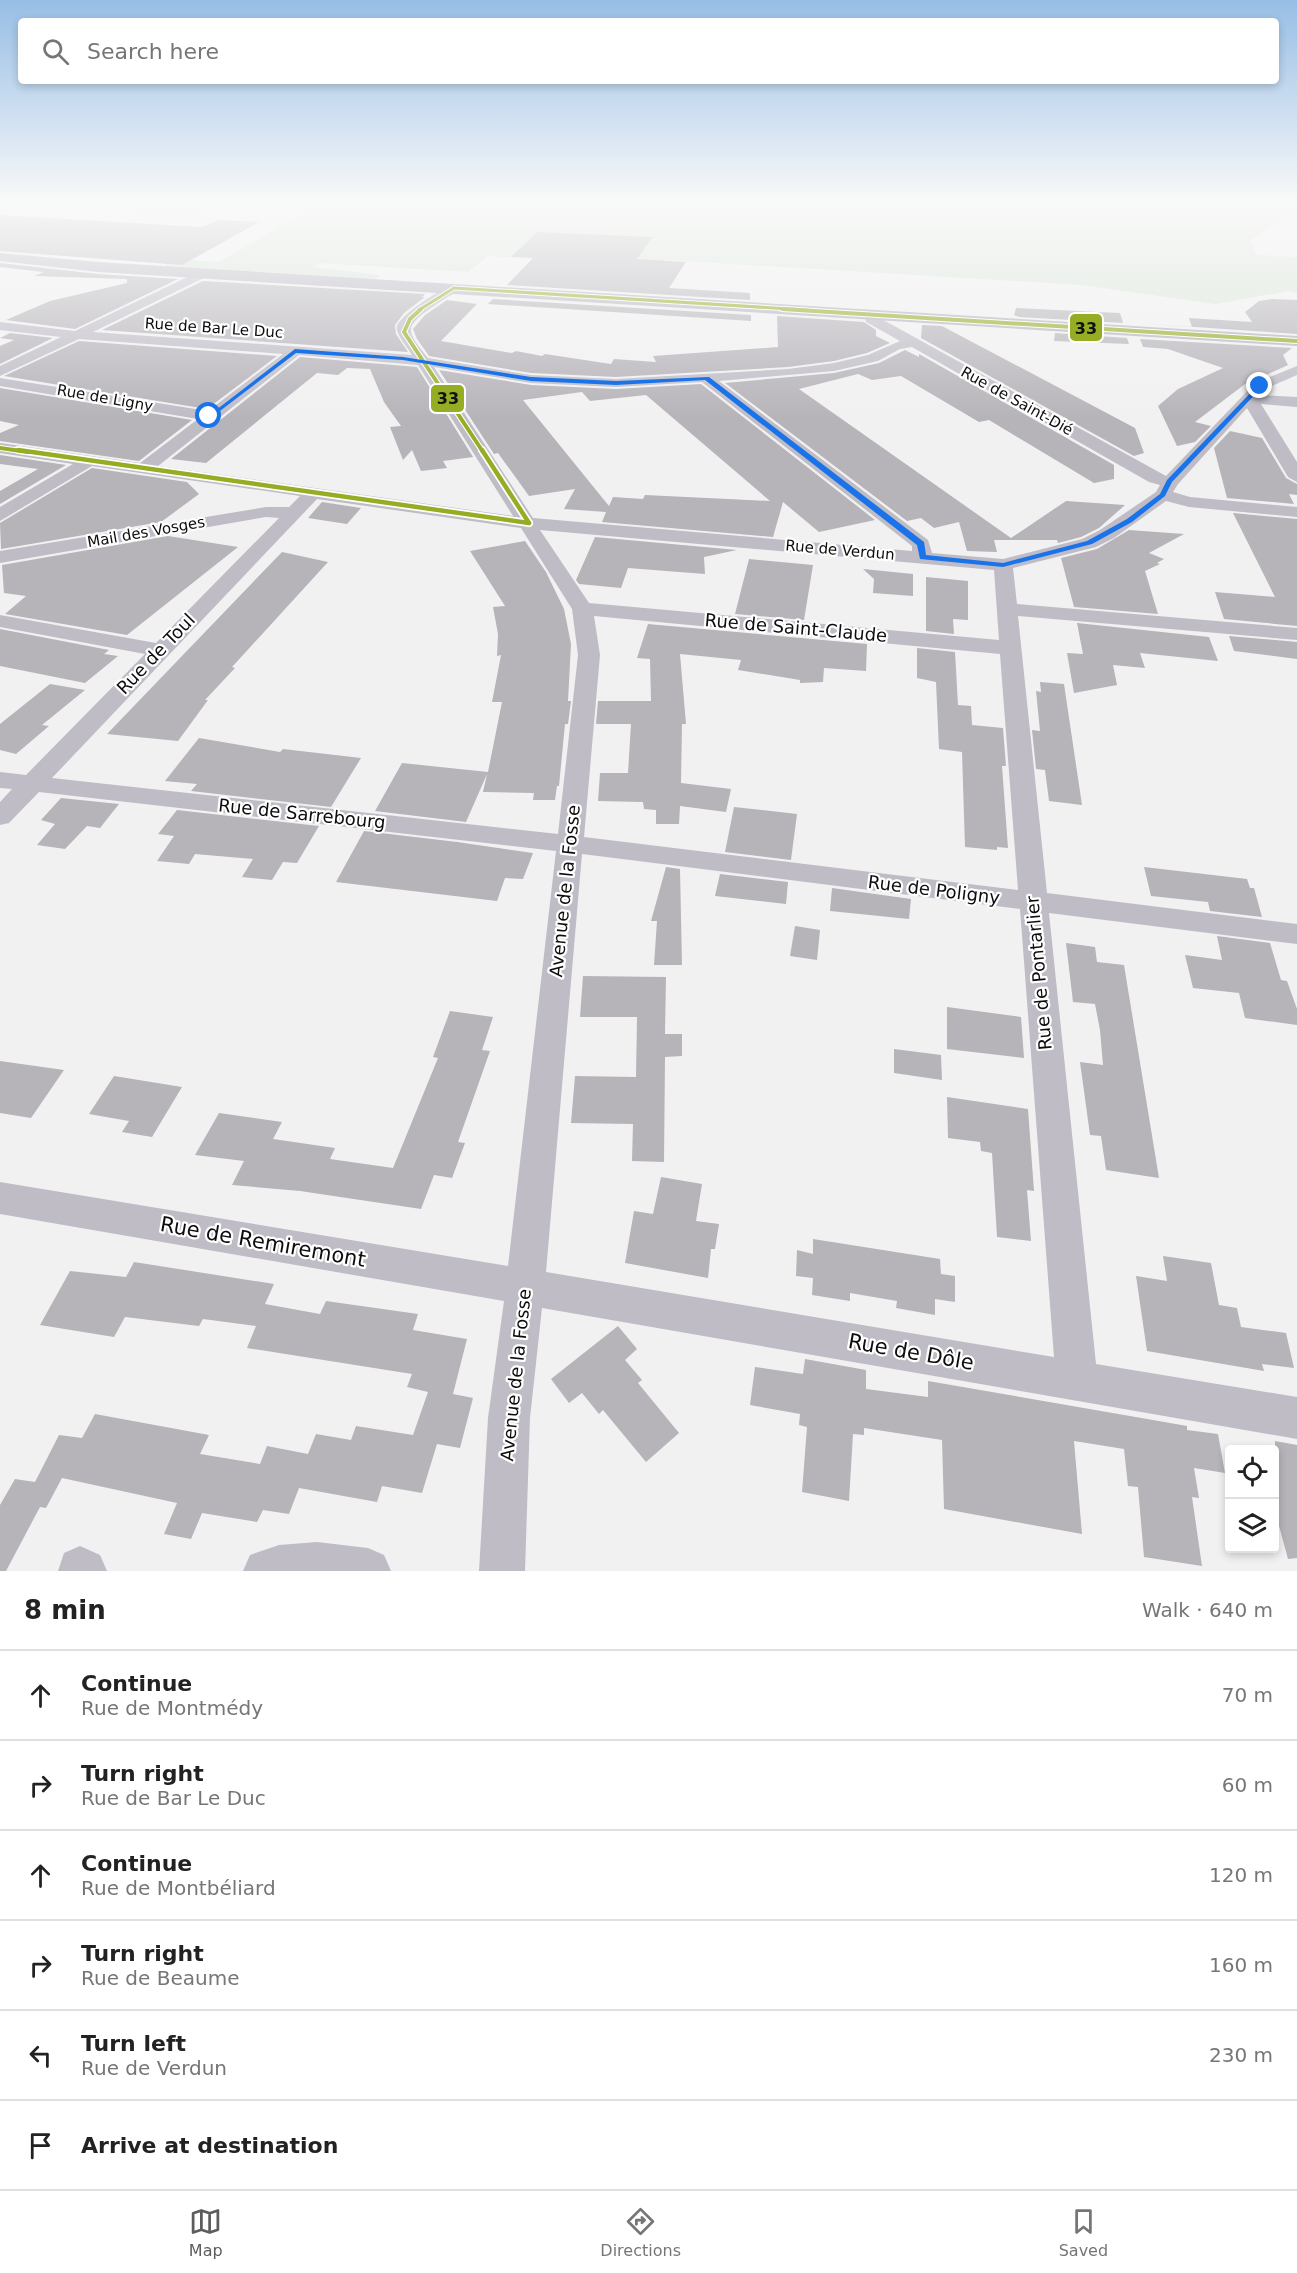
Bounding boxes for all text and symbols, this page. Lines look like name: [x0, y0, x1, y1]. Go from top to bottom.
search box: [18, 18, 1279, 84]
icon: search: [39, 35, 72, 68]
text: Search here: [87, 39, 219, 64]
line badge: 33: [1069, 313, 1103, 342]
street label: Rue de Bar Le Duc: [144, 314, 284, 342]
text: 33: [1075, 319, 1097, 338]
street label: Rue de Saint-Dié: [958, 363, 1076, 439]
route end: [1246, 372, 1272, 398]
street label: Rue de Ligny: [56, 381, 155, 415]
line badge: 33: [430, 384, 465, 413]
text: 33: [437, 389, 459, 408]
route start: [195, 402, 221, 428]
street label: Mail des Vosges: [86, 513, 206, 551]
street label: Rue de Verdun: [785, 536, 895, 564]
street label: Rue de Toul: [112, 609, 199, 698]
street label: Rue de Saint-Claude: [704, 609, 888, 646]
street label: Rue de Sarrebourg: [217, 794, 387, 833]
street label: Avenue de la Fosse: [545, 804, 584, 978]
street label: Rue de Poligny: [867, 871, 1002, 908]
street label: Rue de Pontarlier: [1021, 894, 1056, 1051]
street label: Rue de Remiremont: [158, 1212, 368, 1272]
street label: Avenue de la Fosse: [496, 1288, 535, 1462]
street label: Rue de Dôle: [846, 1329, 976, 1375]
map controls: [1225, 1445, 1279, 1553]
button: locate: [1225, 1445, 1279, 1499]
button: layers: [1225, 1499, 1279, 1553]
text: 8 min: [24, 1595, 106, 1625]
text: Walk · 640 m: [1142, 1598, 1273, 1622]
text: Continue: [81, 1671, 192, 1696]
icon: ahead: [24, 1679, 57, 1712]
text: 70 m: [1222, 1683, 1273, 1707]
text: Rue de Montmédy: [81, 1696, 263, 1720]
text: Turn right: [81, 1761, 204, 1786]
icon: right: [24, 1769, 57, 1802]
text: 60 m: [1222, 1773, 1273, 1797]
text: Rue de Bar Le Duc: [81, 1786, 266, 1810]
text: Continue: [81, 1851, 192, 1876]
icon: ahead: [24, 1859, 57, 1892]
text: 120 m: [1209, 1863, 1273, 1887]
text: Rue de Montbéliard: [81, 1876, 276, 1900]
text: Turn right: [81, 1941, 204, 1966]
icon: right: [24, 1949, 57, 1982]
text: 160 m: [1209, 1953, 1273, 1977]
text: Rue de Beaume: [81, 1966, 239, 1990]
text: Turn left: [81, 2031, 186, 2056]
icon: left: [24, 2039, 57, 2072]
text: 230 m: [1209, 2043, 1273, 2067]
text: Rue de Verdun: [81, 2056, 227, 2080]
icon: arrive: [24, 2129, 57, 2162]
text: Arrive at destination: [81, 2133, 338, 2158]
tab: Map: [189, 2205, 223, 2260]
tab: Directions: [600, 2205, 681, 2260]
tab: Saved: [1059, 2205, 1108, 2260]

